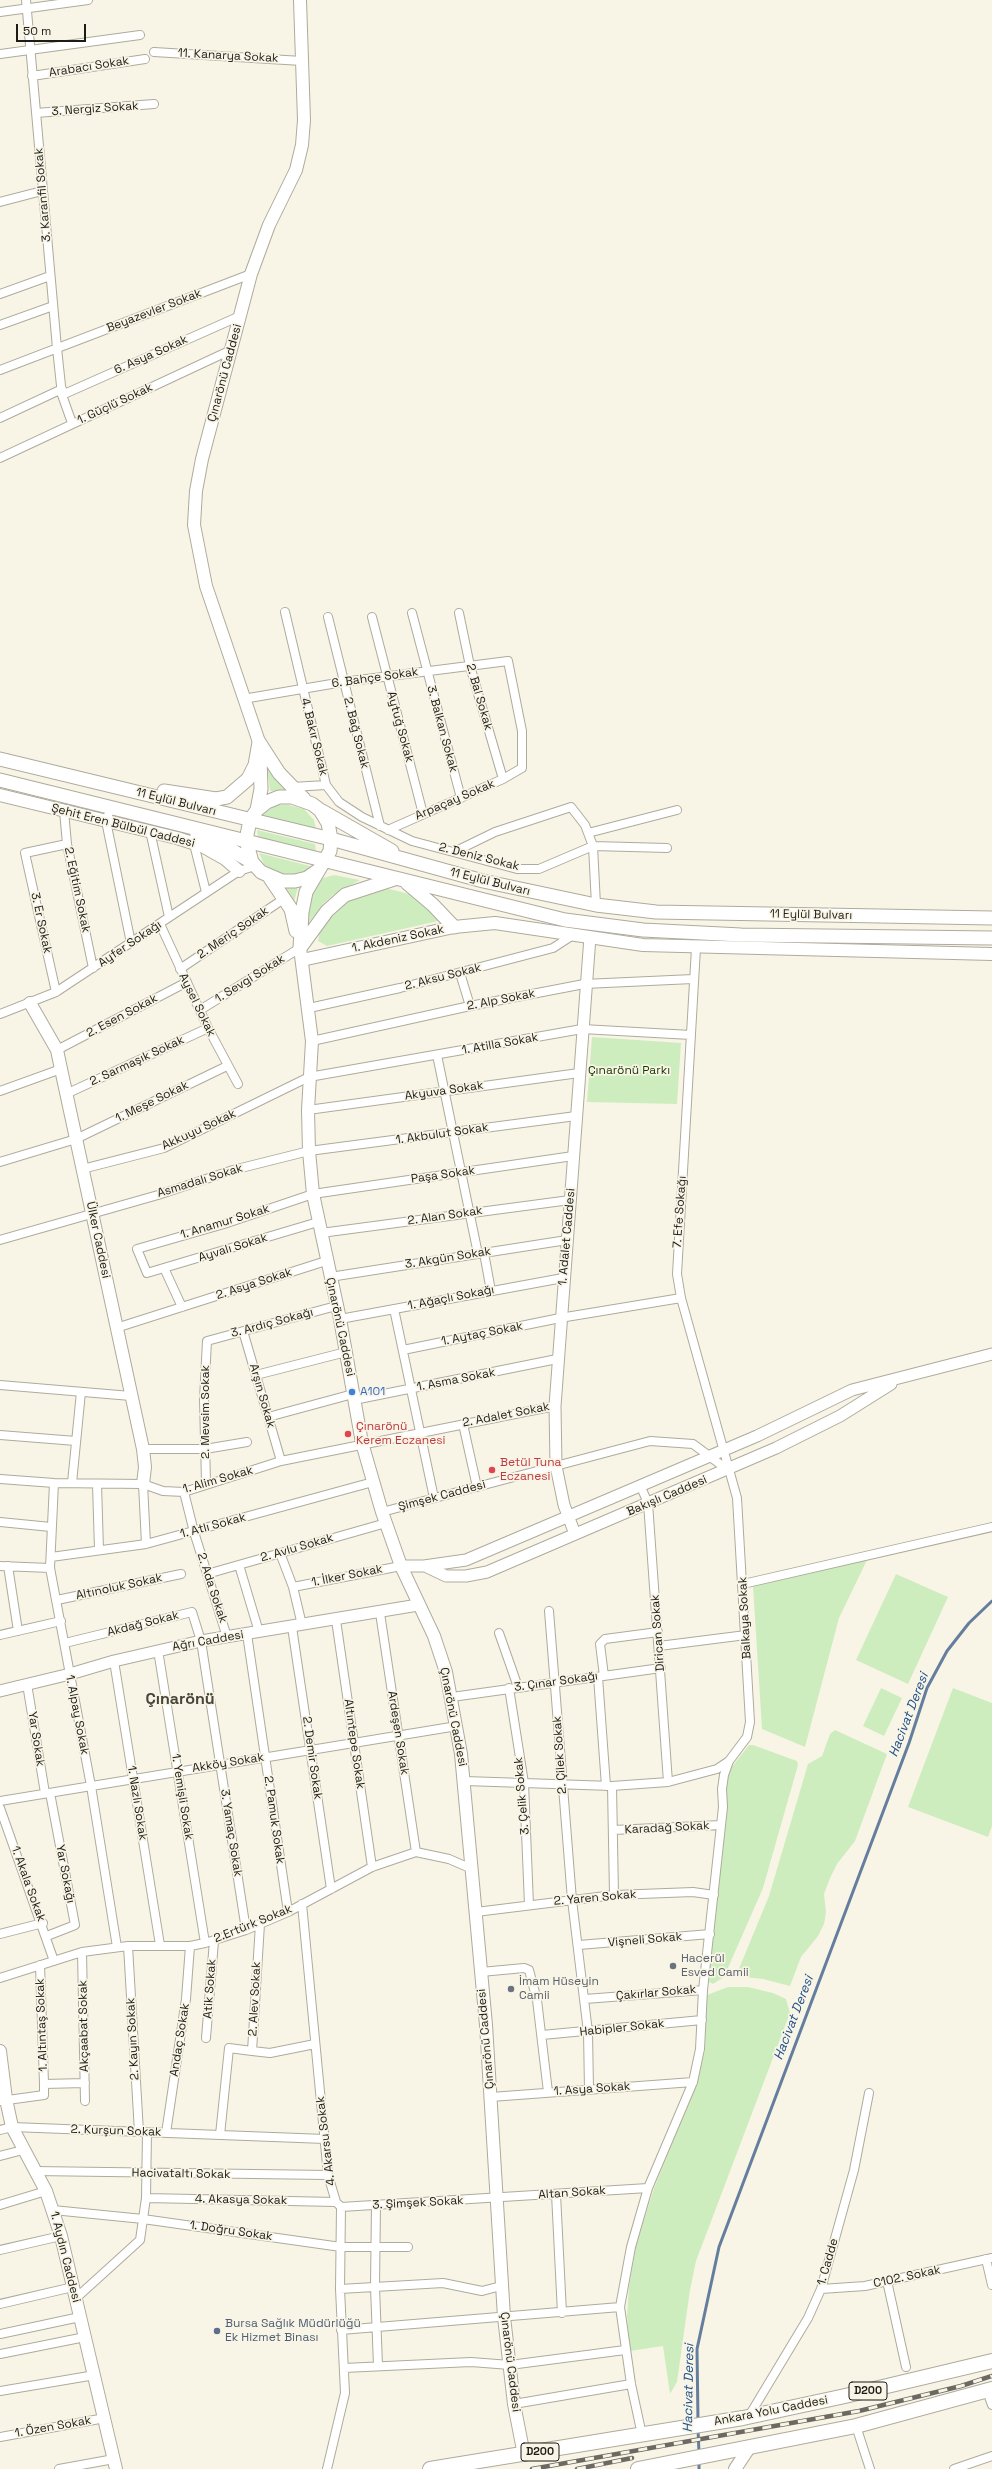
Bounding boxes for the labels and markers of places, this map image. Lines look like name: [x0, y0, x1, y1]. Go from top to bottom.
place label: A101: [360, 1385, 385, 1399]
marker: A101: [347, 1387, 357, 1397]
place label: Çınarönü Kerem Eczanesi: [356, 1420, 446, 1448]
marker: Çınarönü Kerem Eczanesi: [343, 1429, 353, 1439]
place label: Betül Tuna Eczanesi: [500, 1456, 561, 1484]
marker: Betül Tuna Eczanesi: [487, 1465, 497, 1475]
place label: Hacerül Esved Camii: [681, 1952, 749, 1980]
marker: Hacerül Esved Camii: [668, 1961, 678, 1971]
place label: İmam Hüseyin Camii: [519, 1975, 599, 2003]
marker: İmam Hüseyin Camii: [506, 1984, 516, 1994]
place label: Bursa Sağlık Müdürlüğü Ek Hizmet Binası: [225, 2317, 361, 2345]
marker: Bursa Sağlık Müdürlüğü Ek Hizmet Binası: [212, 2326, 222, 2336]

